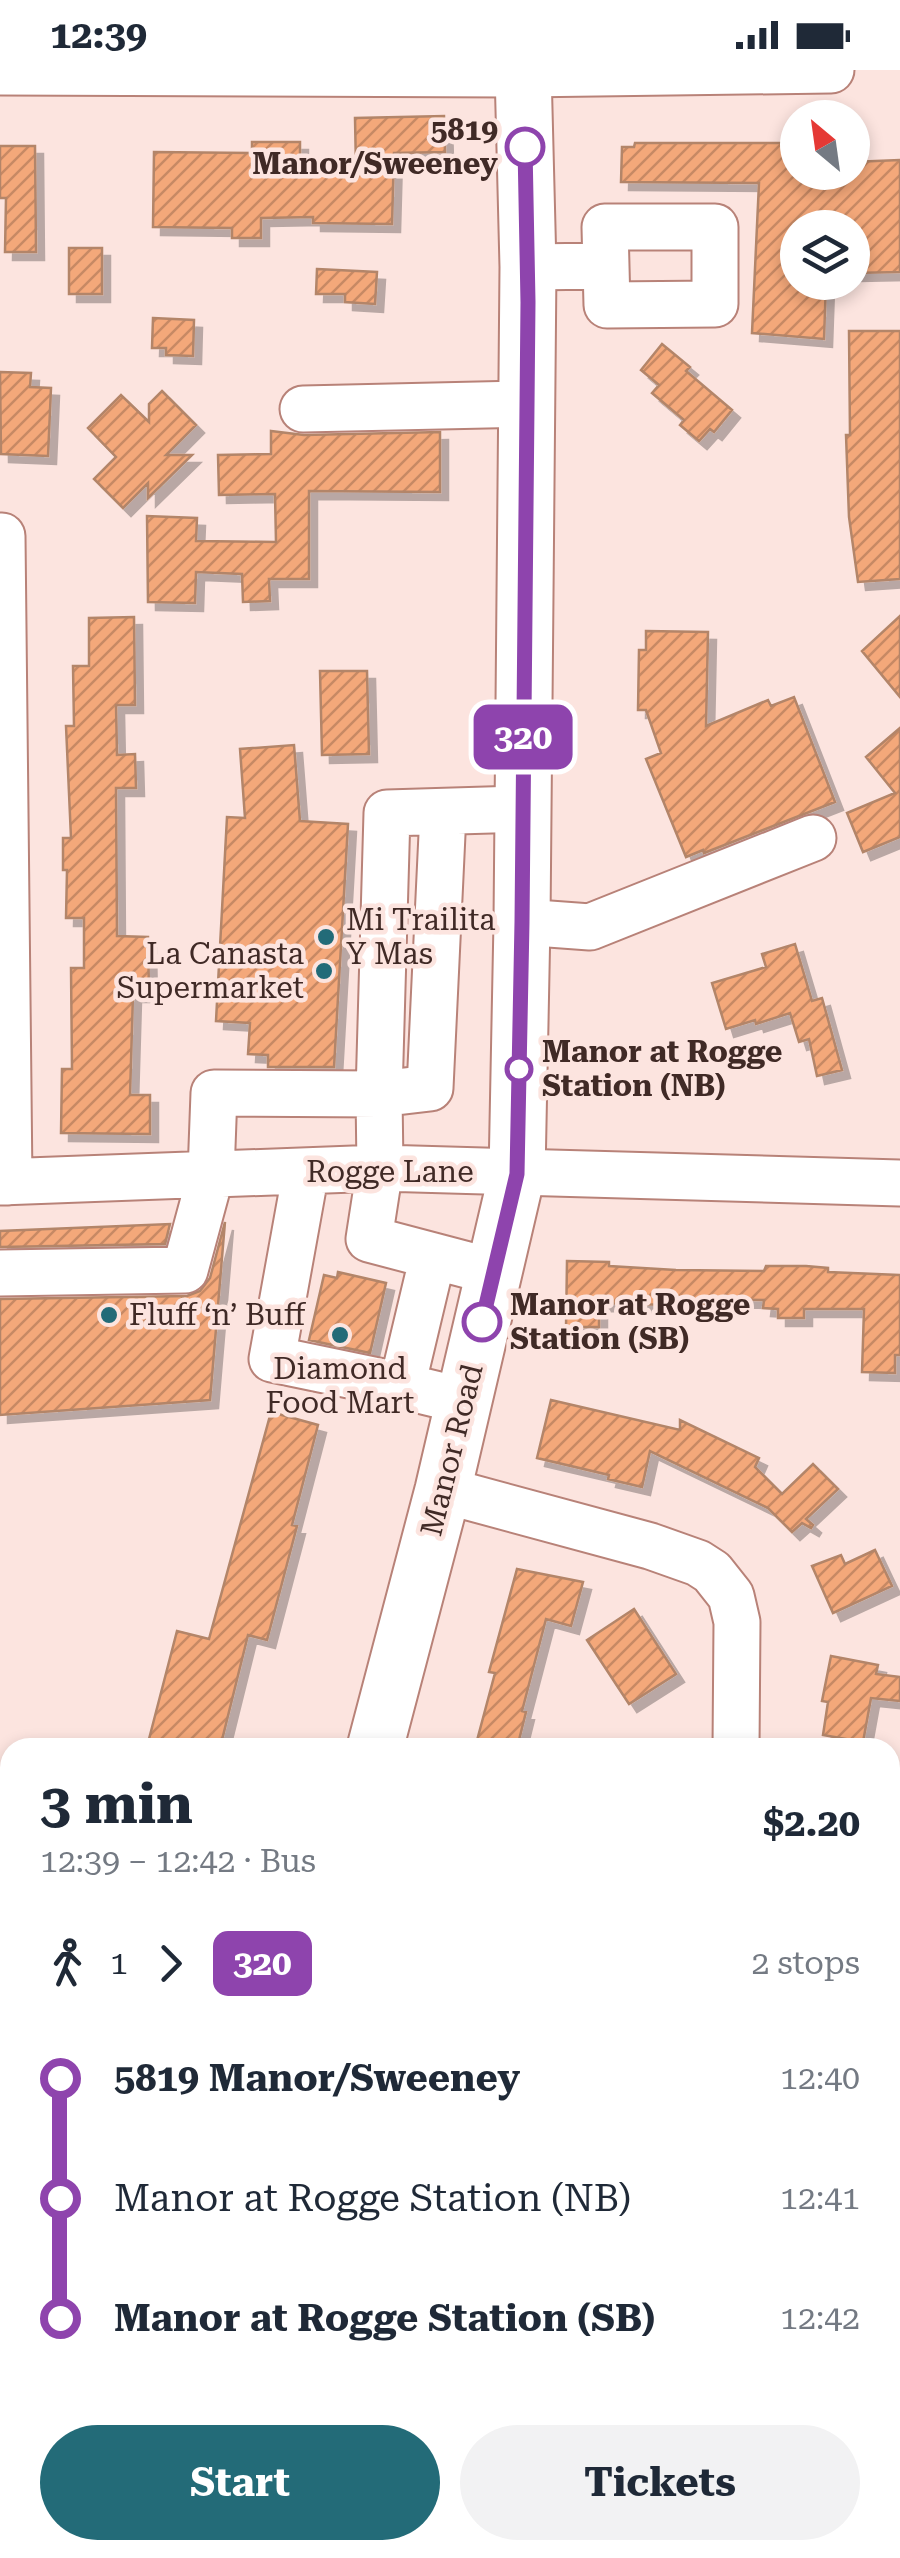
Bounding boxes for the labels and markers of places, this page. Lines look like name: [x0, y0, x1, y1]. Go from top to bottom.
place label: 5819 Manor/Sweeney: [252, 112, 498, 181]
marker: 5819 Manor/Sweeney: [506, 128, 544, 166]
place label: Mi Trailita Y Mas: [346, 902, 496, 971]
marker: Mi Trailita Y Mas: [315, 926, 337, 948]
place label: La Canasta Supermarket: [116, 936, 304, 1005]
marker: La Canasta Supermarket: [313, 960, 335, 982]
place label: Manor at Rogge Station (NB): [542, 1034, 782, 1103]
marker: Manor at Rogge Station (NB): [506, 1056, 532, 1082]
place label: Manor at Rogge Station (SB): [510, 1287, 750, 1356]
place label: Fluff ‘n’ Buff: [129, 1297, 306, 1332]
marker: Manor at Rogge Station (SB): [463, 1303, 501, 1341]
marker: Fluff ‘n’ Buff: [98, 1304, 120, 1326]
marker: Diamond Food Mart: [329, 1324, 351, 1346]
place label: Diamond Food Mart: [266, 1351, 414, 1420]

